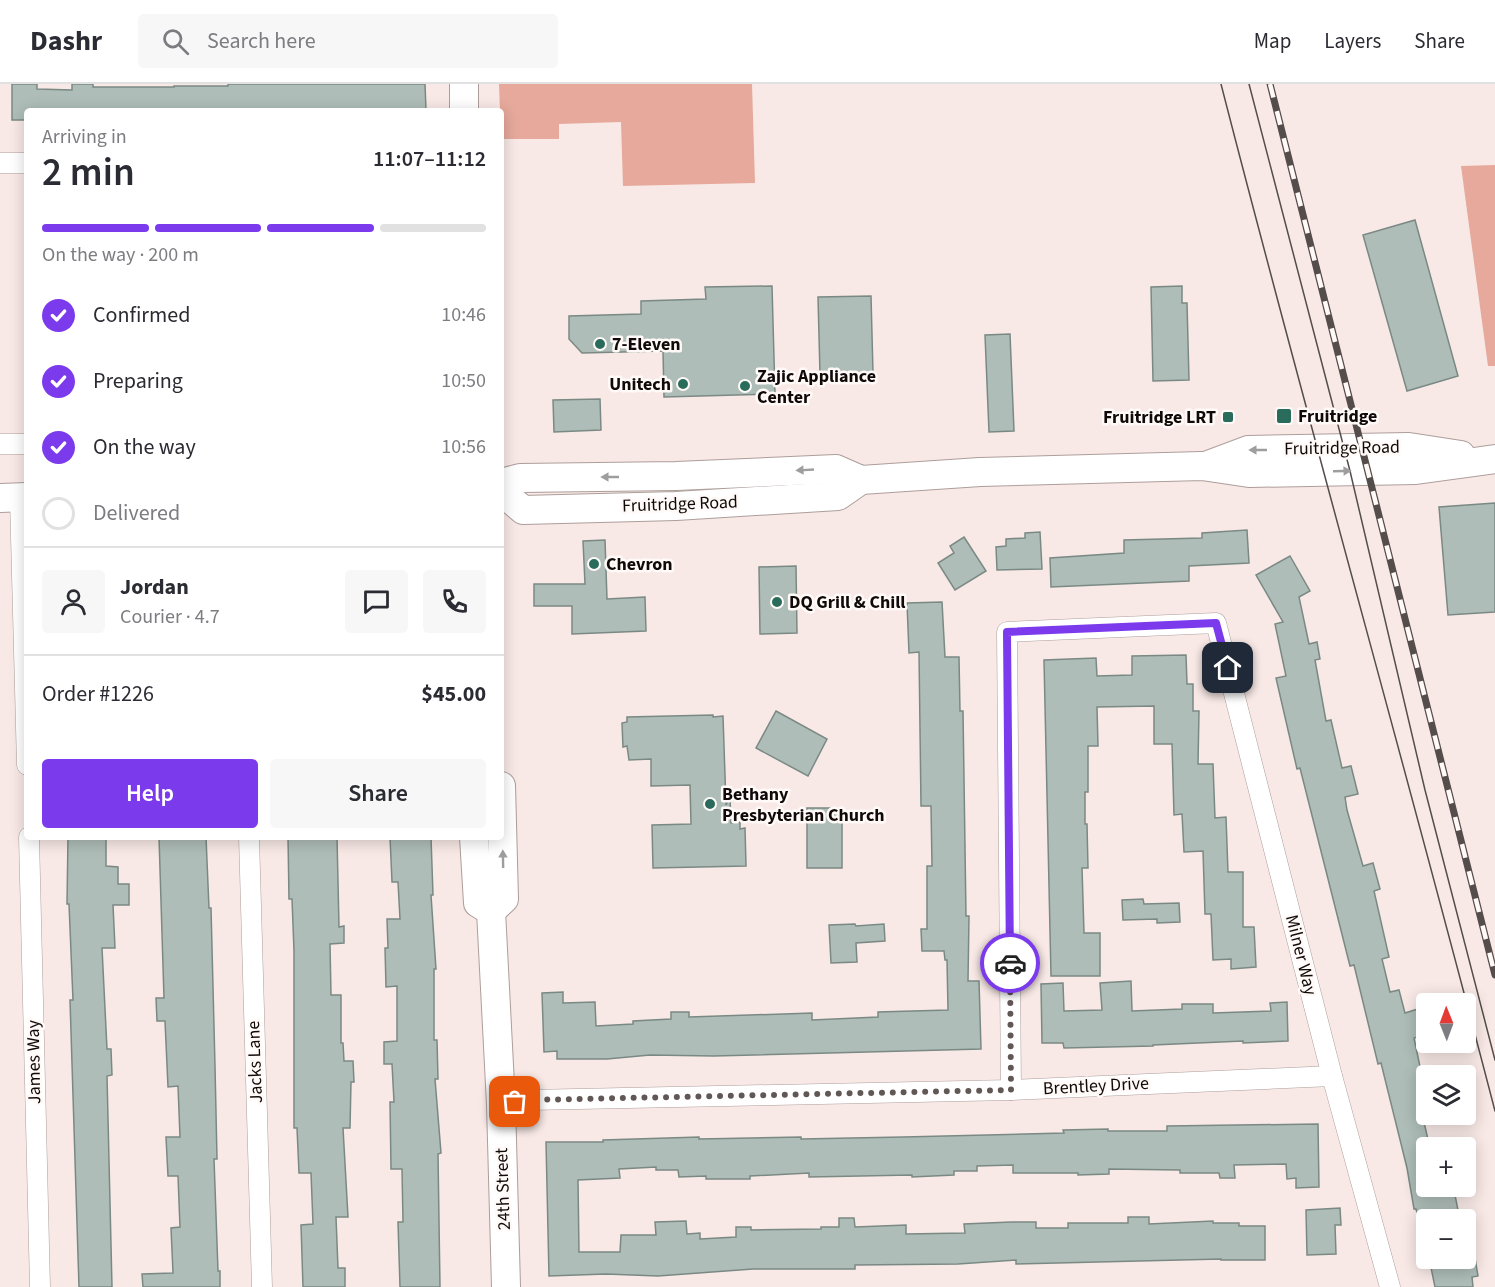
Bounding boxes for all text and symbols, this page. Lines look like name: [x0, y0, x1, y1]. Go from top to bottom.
search box: [138, 14, 558, 68]
text: Dashr: [30, 21, 102, 61]
icon: search: [159, 25, 192, 58]
text: Search here: [207, 25, 316, 57]
text: Map: [1254, 26, 1291, 56]
text: Layers: [1324, 26, 1381, 56]
text: Share: [1414, 26, 1465, 56]
text: Arriving in: [42, 123, 127, 151]
text: 11:07–11:12: [373, 143, 486, 175]
text: 2 min: [42, 145, 135, 201]
text: On the way · 200 m: [42, 241, 199, 269]
icon: check: [42, 299, 75, 332]
text: Confirmed: [93, 299, 190, 331]
text: 10:46: [441, 301, 486, 329]
place label: 7-Eleven: [612, 332, 681, 357]
marker: 7-Eleven: [593, 337, 607, 351]
place label: Zajic Appliance Center: [757, 364, 876, 410]
icon: check: [42, 365, 75, 398]
text: Preparing: [93, 365, 183, 397]
text: 10:50: [441, 367, 486, 395]
place label: Unitech: [609, 372, 671, 397]
marker: Unitech: [676, 377, 690, 391]
marker: Zajic Appliance Center: [738, 379, 752, 393]
place label: Fruitridge: [1298, 404, 1377, 429]
place label: Fruitridge LRT: [1103, 405, 1216, 430]
marker: Fruitridge: [1275, 407, 1293, 425]
marker: Fruitridge LRT: [1221, 410, 1235, 424]
icon: check: [42, 431, 75, 464]
text: On the way: [93, 431, 196, 463]
text: 10:56: [441, 433, 486, 461]
street label: Fruitridge Road: [1284, 434, 1400, 462]
one-way arrow: [1249, 445, 1268, 455]
one-way arrow: [796, 466, 815, 475]
one-way arrow: [1332, 466, 1351, 476]
one-way arrow: [601, 472, 620, 482]
street label: Fruitridge Road: [622, 489, 738, 519]
text: Delivered: [93, 497, 180, 529]
place label: Chevron: [606, 552, 673, 577]
marker: Chevron: [587, 557, 601, 571]
button: person: [42, 570, 105, 633]
button: chat: [345, 570, 408, 633]
button: phone: [423, 570, 486, 633]
text: Jordan: [120, 571, 189, 603]
place label: DQ Grill & Chill: [789, 590, 905, 615]
marker: DQ Grill & Chill: [770, 595, 784, 609]
text: Courier · 4.7: [120, 603, 220, 631]
pin: [1202, 642, 1253, 693]
icon: home: [1211, 651, 1244, 684]
text: Order #1226: [42, 678, 154, 710]
text: $45.00: [421, 678, 486, 710]
button: Help: [42, 759, 258, 828]
button: Share: [270, 759, 486, 828]
place label: Bethany Presbyterian Church: [722, 782, 885, 828]
marker: Bethany Presbyterian Church: [703, 797, 717, 811]
one-way arrow: [498, 849, 507, 868]
street label: Milner Way: [1279, 912, 1323, 998]
courier: [980, 933, 1040, 993]
icon: car: [994, 947, 1027, 980]
north arrow: [1416, 993, 1476, 1053]
map controls: [1416, 993, 1476, 1269]
street label: James Way: [21, 1019, 47, 1104]
street label: Jacks Lane: [241, 1020, 269, 1104]
button: layers: [1416, 1065, 1476, 1125]
street label: Brentley Drive: [1042, 1071, 1150, 1101]
pin: [489, 1076, 540, 1127]
icon: bag: [498, 1085, 531, 1118]
button: +: [1416, 1137, 1476, 1197]
street label: 24th Street: [489, 1147, 517, 1231]
button: −: [1416, 1209, 1476, 1269]

